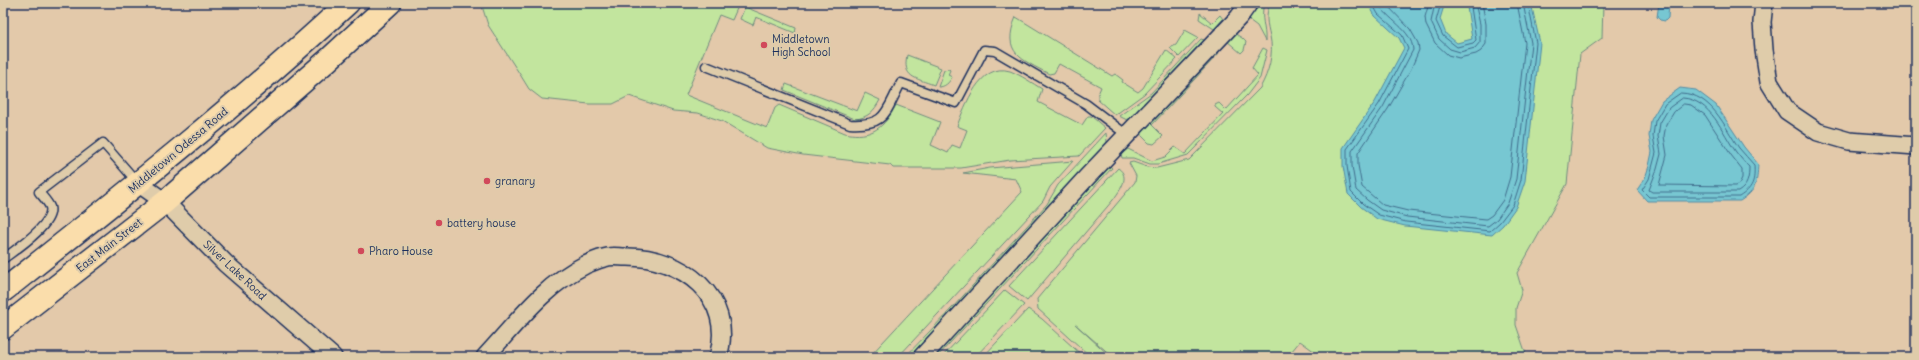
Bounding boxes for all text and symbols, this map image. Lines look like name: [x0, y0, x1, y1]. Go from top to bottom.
place label: Middletown High School: [772, 32, 830, 59]
marker: Middletown High School: [759, 40, 769, 50]
street label: Middletown Odessa Road: [125, 104, 231, 196]
place label: granary: [495, 174, 535, 188]
marker: granary: [482, 176, 492, 186]
street label: East Main Street: [73, 215, 145, 275]
place label: battery house: [447, 216, 516, 230]
marker: battery house: [434, 218, 444, 228]
street label: Silver Lake Road: [200, 237, 270, 303]
place label: Pharo House: [369, 244, 433, 258]
marker: Pharo House: [356, 246, 366, 256]

